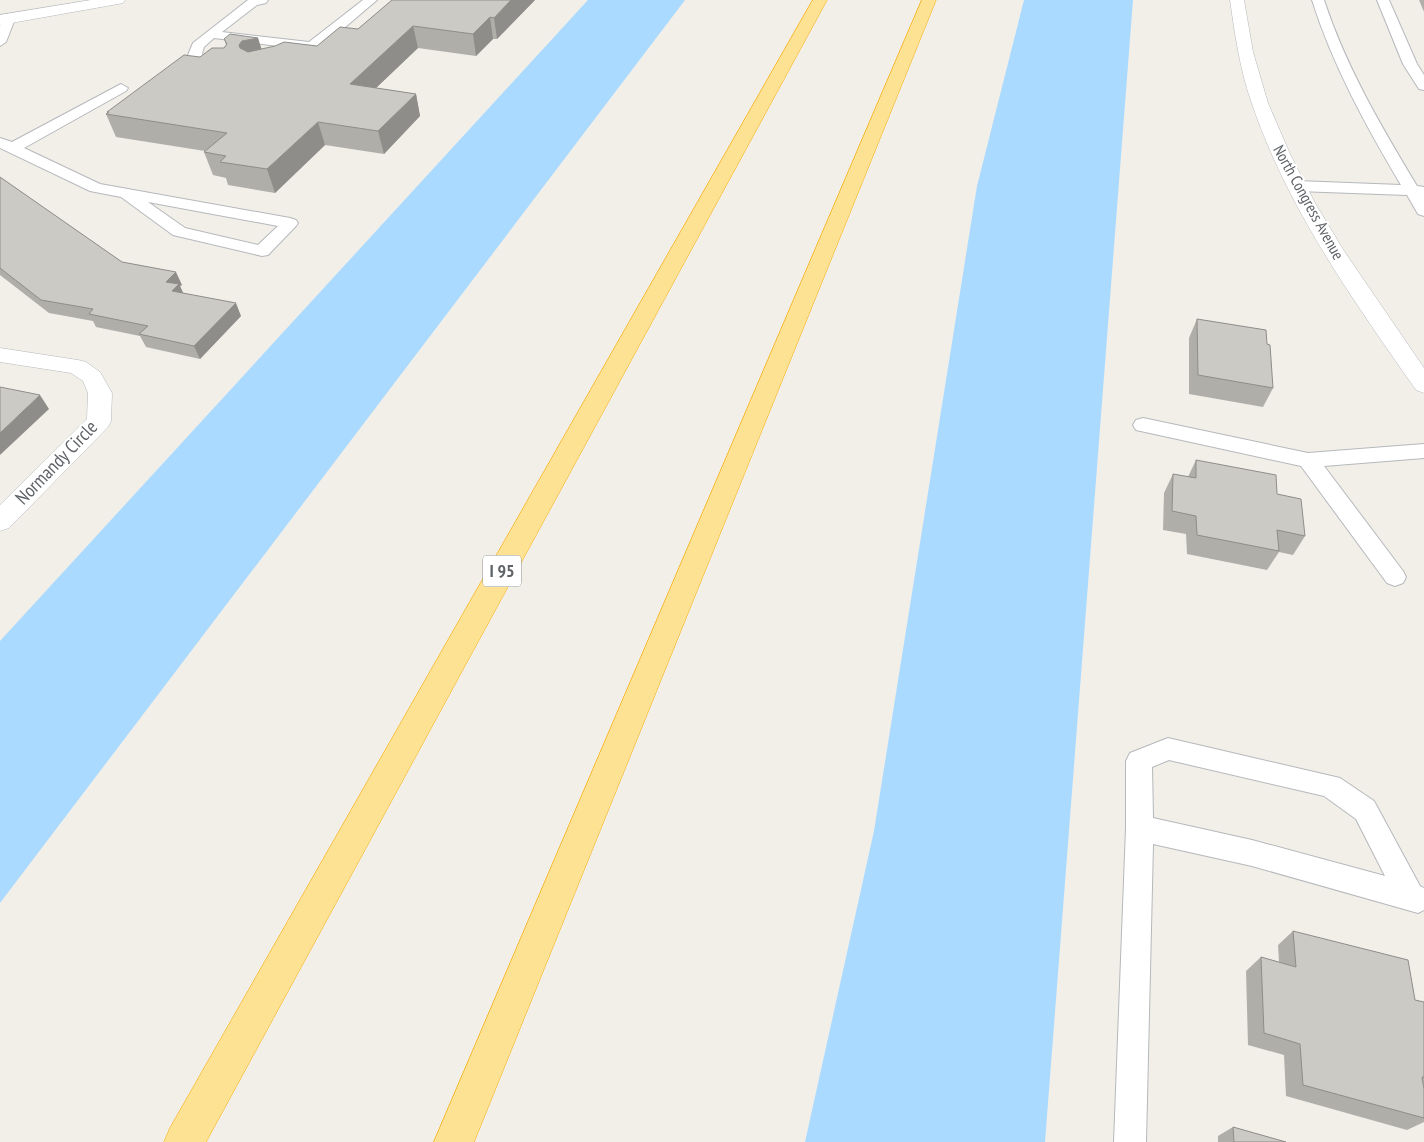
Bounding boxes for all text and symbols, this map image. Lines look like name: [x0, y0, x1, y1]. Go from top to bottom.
street label: North Congress Avenue: [1269, 141, 1349, 263]
street label: Normandy Circle: [10, 415, 102, 509]
road number: I 95: [483, 556, 521, 586]

